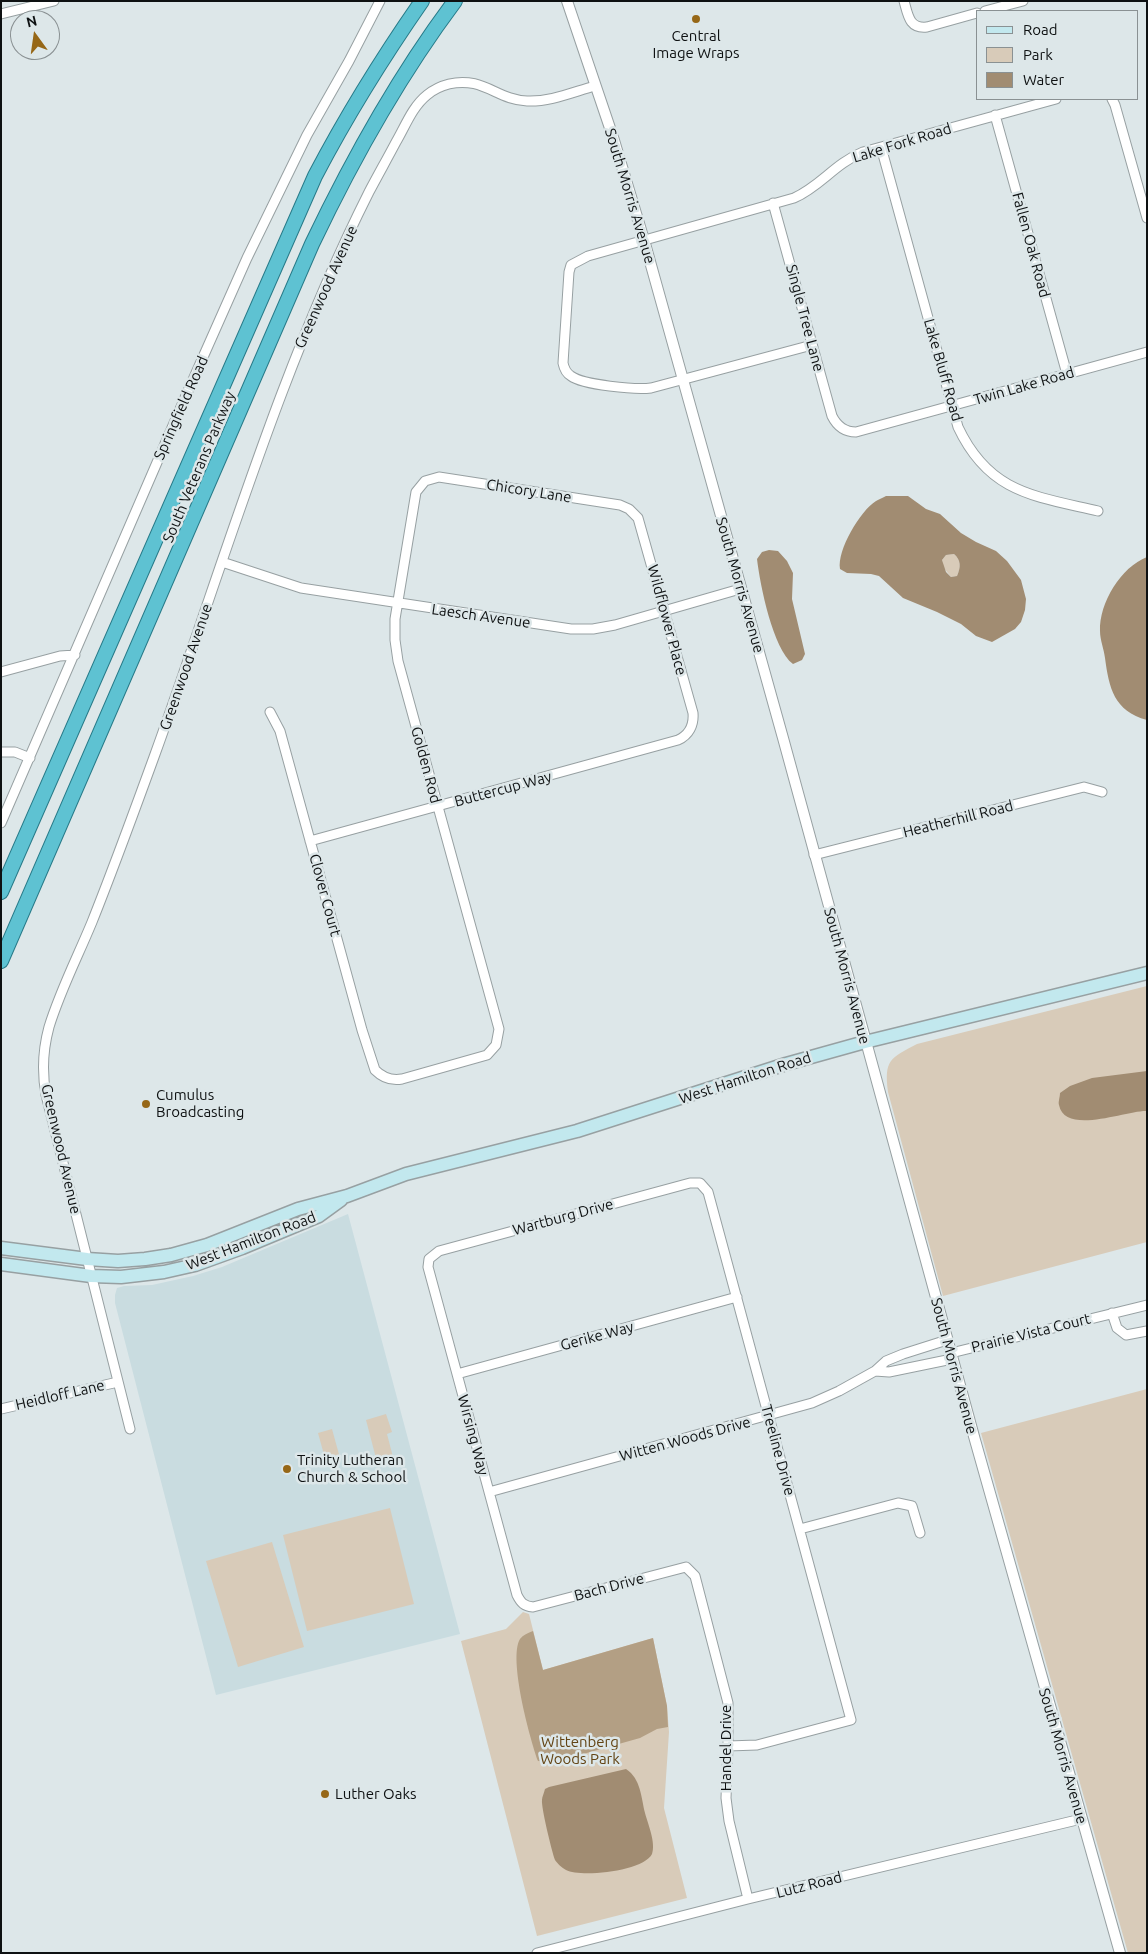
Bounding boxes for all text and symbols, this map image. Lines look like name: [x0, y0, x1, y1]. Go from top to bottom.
north arrow: [10, 10, 60, 60]
legend: [976, 10, 1138, 100]
text: N: [25, 12, 39, 30]
marker: Central Image Wraps: [690, 13, 702, 25]
text: Road: [1023, 21, 1058, 38]
place label: Central Image Wraps: [652, 27, 740, 62]
text: Park: [1023, 46, 1053, 63]
text: Water: [1023, 71, 1064, 88]
street label: Lake Fork Road: [850, 119, 954, 167]
street label: South Morris Avenue: [601, 126, 659, 266]
street label: Fallen Oak Road: [1008, 190, 1054, 300]
street label: Greenwood Avenue: [291, 223, 361, 351]
street label: Single Tree Lane: [782, 263, 828, 373]
street label: Lake Bluff Road: [920, 317, 966, 423]
street label: Springfield Road: [150, 353, 212, 463]
street label: Twin Lake Road: [972, 363, 1076, 409]
street label: South Veterans Parkway: [159, 389, 239, 545]
street label: Chicory Lane: [485, 475, 573, 507]
street label: South Morris Avenue: [712, 515, 768, 655]
street label: Wildflower Place: [644, 563, 690, 677]
street label: Laesch Avenue: [430, 600, 532, 632]
street label: Greenwood Avenue: [156, 601, 216, 733]
street label: Golden Rod: [407, 725, 445, 805]
street label: Buttercup Way: [452, 767, 554, 811]
street label: Heatherhill Road: [901, 797, 1015, 841]
street label: Clover Court: [305, 852, 345, 938]
street label: South Morris Avenue: [820, 906, 874, 1046]
street label: West Hamilton Road: [677, 1048, 813, 1108]
street label: Greenwood Avenue: [37, 1082, 85, 1216]
place label: Cumulus Broadcasting: [156, 1086, 244, 1121]
marker: Cumulus Broadcasting: [140, 1098, 152, 1110]
street label: Wartburg Drive: [511, 1195, 615, 1239]
street label: West Hamilton Road: [184, 1208, 318, 1274]
street label: South Morris Avenue: [927, 1296, 981, 1436]
street label: Prairie Vista Court: [969, 1309, 1093, 1357]
street label: Gerike Way: [558, 1318, 636, 1354]
street label: Heidloff Lane: [14, 1376, 106, 1414]
street label: Wirsing Way: [454, 1393, 492, 1477]
street label: Treeline Drive: [757, 1403, 799, 1497]
street label: Witten Woods Drive: [617, 1413, 753, 1465]
place label: Trinity Lutheran Church & School: [297, 1451, 406, 1486]
marker: Trinity Lutheran Church & School: [281, 1463, 293, 1475]
street label: Bach Drive: [572, 1569, 646, 1605]
street label: South Morris Avenue: [1035, 1686, 1091, 1826]
street label: Handel Drive: [717, 1705, 735, 1791]
park label: Wittenberg Woods Park: [540, 1733, 620, 1768]
place label: Luther Oaks: [335, 1785, 416, 1803]
marker: Luther Oaks: [319, 1788, 331, 1800]
street label: Lutz Road: [774, 1868, 844, 1902]

